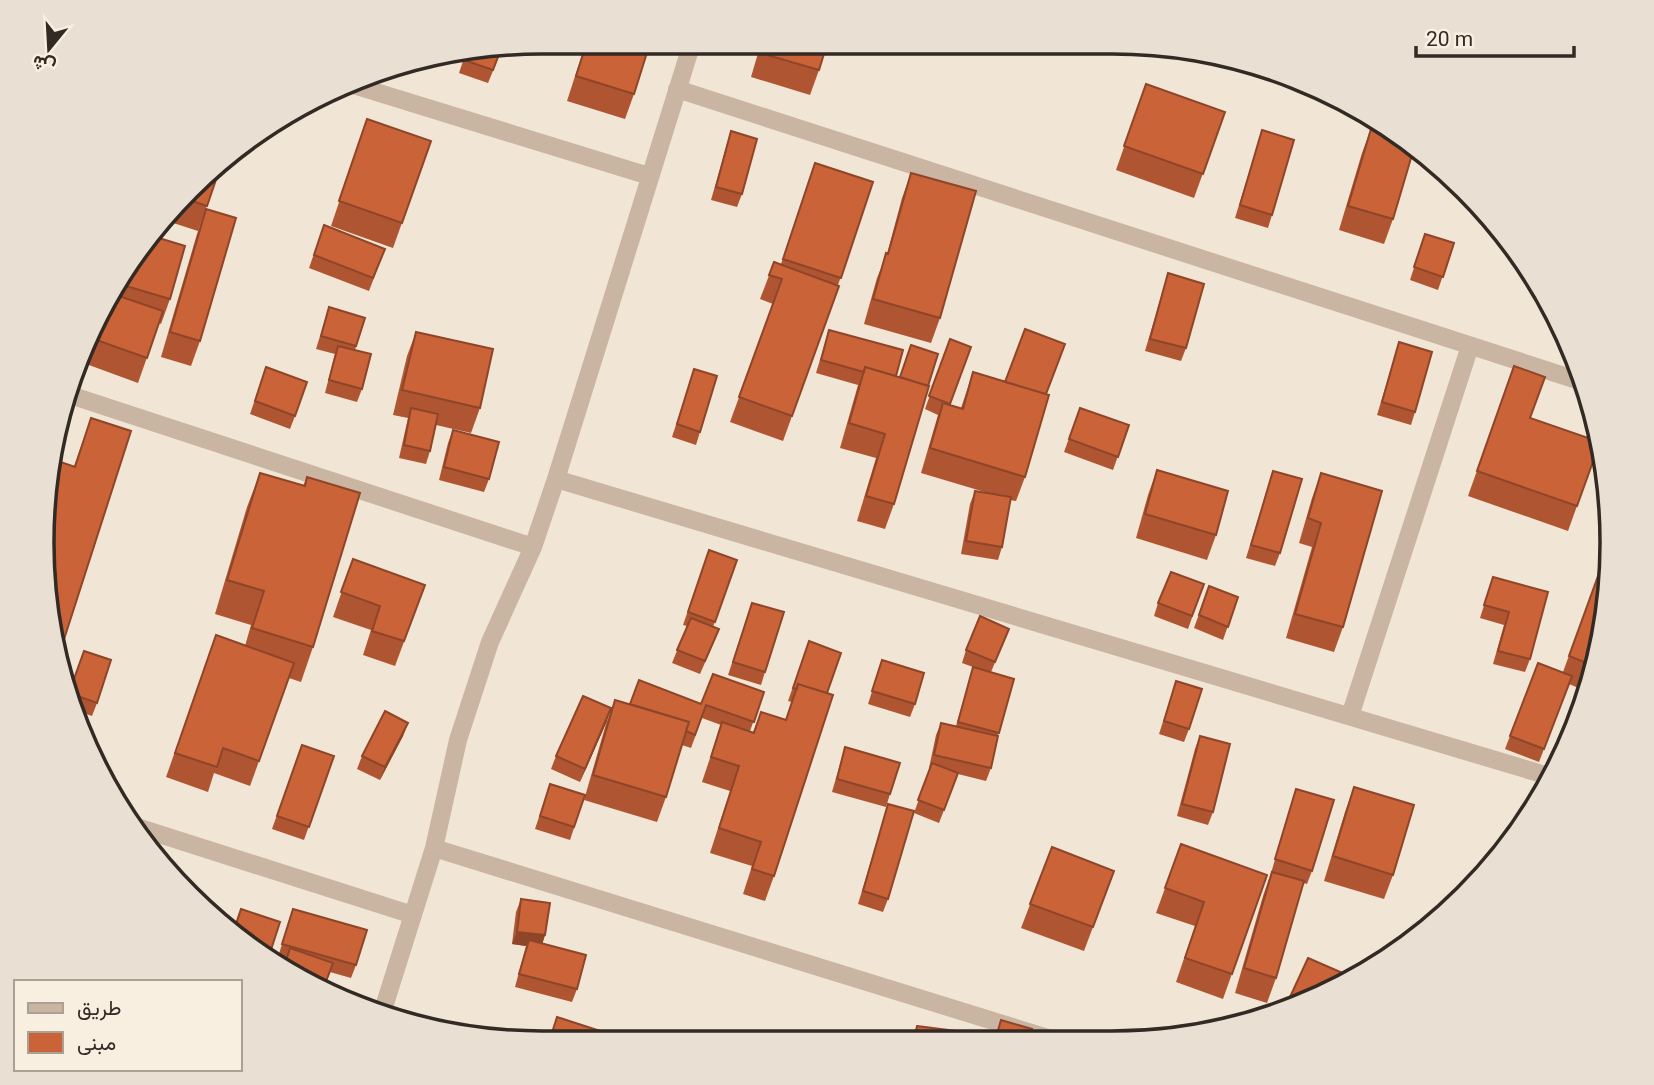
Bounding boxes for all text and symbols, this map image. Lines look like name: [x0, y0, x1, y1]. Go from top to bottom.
north arrow: [14, 14, 84, 84]
scale bar: [1416, 14, 1574, 58]
text: 20 m: [1426, 27, 1473, 51]
text: ش: [29, 50, 58, 79]
legend: [14, 980, 242, 1071]
text: طريق: [77, 996, 122, 1021]
text: مبنى: [77, 1031, 116, 1055]

